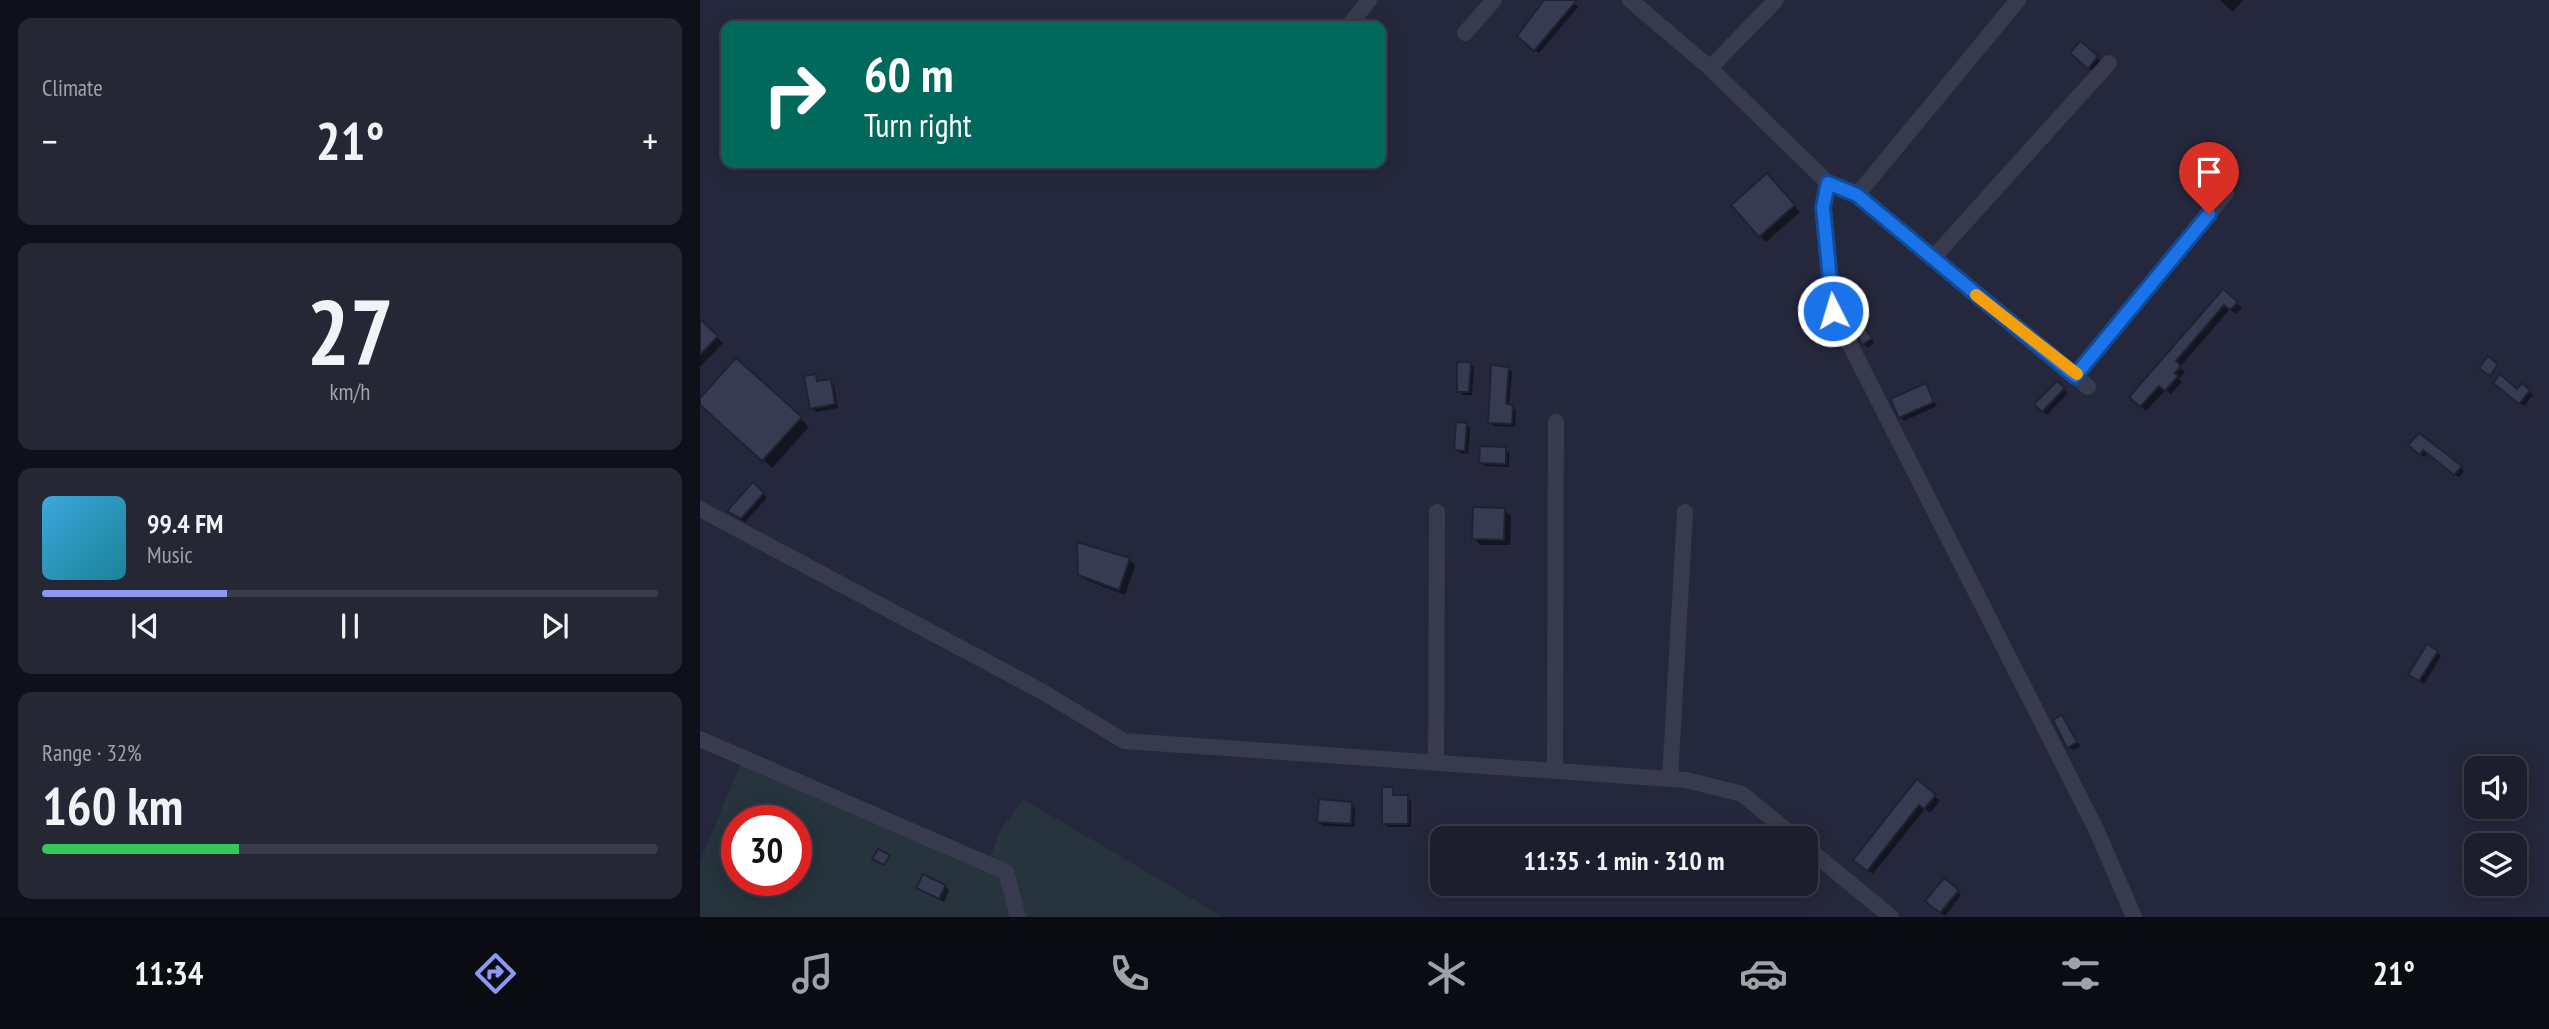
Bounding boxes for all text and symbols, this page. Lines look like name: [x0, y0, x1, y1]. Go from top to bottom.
text: 60 m: [864, 42, 953, 106]
icon: right: [749, 49, 840, 140]
text: Climate: [42, 73, 103, 102]
text: Turn right: [864, 104, 972, 146]
text: 21°: [316, 107, 384, 174]
text: −: [42, 116, 58, 165]
text: +: [642, 116, 658, 165]
pin: [2179, 142, 2239, 214]
icon: arrive: [2190, 153, 2228, 191]
text: 27: [307, 272, 394, 390]
position arrow: [1796, 274, 1870, 348]
text: km/h: [330, 377, 370, 406]
text: 99.4 FM: [147, 507, 223, 540]
text: Music: [147, 540, 193, 569]
icon: previous: [126, 607, 164, 645]
icon: pause: [331, 607, 369, 645]
icon: next: [536, 607, 574, 645]
text: Range · 32%: [42, 738, 142, 767]
map controls: [2464, 756, 2527, 896]
button: sound: [2464, 756, 2527, 819]
text: 160 km: [42, 772, 183, 839]
speed limit sign: 30: [721, 805, 812, 896]
button: layers: [2464, 833, 2527, 896]
text: 11:35 · 1 min · 310 m: [1524, 844, 1724, 877]
icon: directions: [471, 949, 520, 998]
icon: music: [788, 949, 837, 998]
icon: phone: [1105, 949, 1154, 998]
icon: climate: [1422, 949, 1471, 998]
icon: car: [1739, 949, 1788, 998]
icon: filters: [2056, 949, 2105, 998]
text: 11:34: [134, 952, 203, 994]
text: 21°: [2373, 952, 2415, 994]

